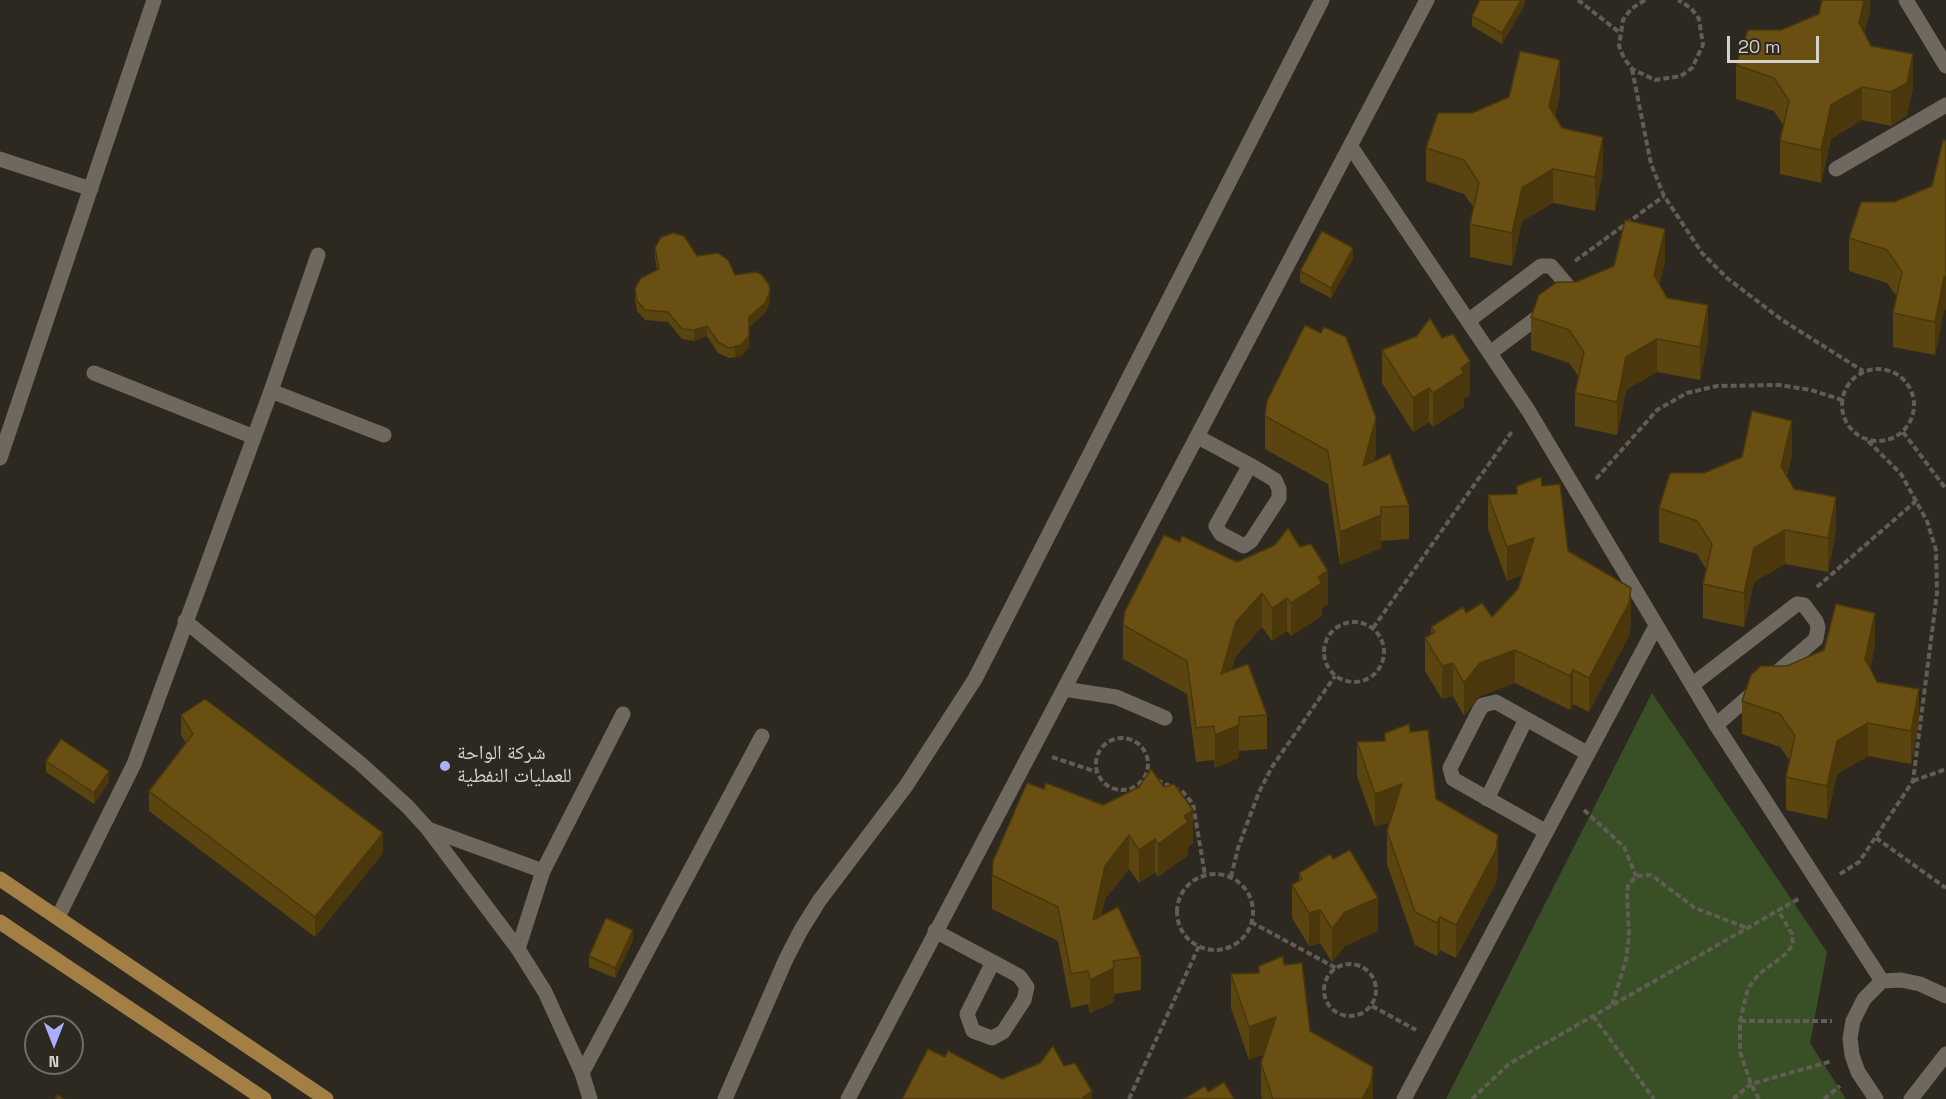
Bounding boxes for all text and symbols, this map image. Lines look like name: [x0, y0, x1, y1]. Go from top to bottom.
scale bar: [1730, 24, 1822, 62]
text: 20 m: [1738, 35, 1781, 58]
place label: شركة الواحة للعمليات النفطية: [457, 742, 572, 789]
marker: شركة الواحة للعمليات النفطية: [438, 759, 452, 773]
north arrow: [24, 1015, 84, 1075]
text: N: [49, 1051, 59, 1072]

